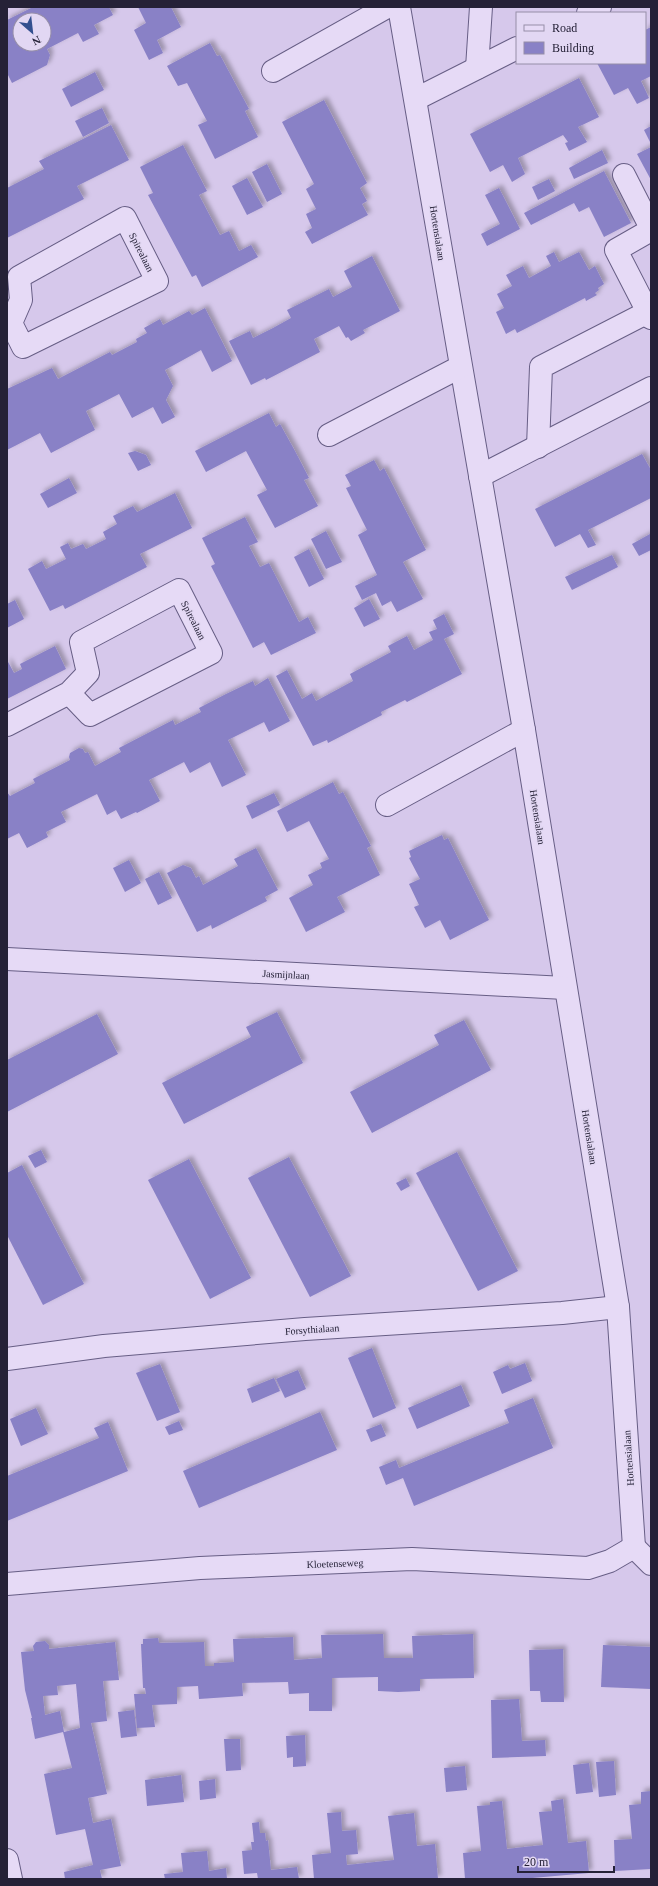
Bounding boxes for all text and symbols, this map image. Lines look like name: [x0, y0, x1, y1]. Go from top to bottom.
north arrow: [12, 12, 52, 52]
legend: [516, 12, 646, 64]
text: Road: [552, 21, 577, 35]
text: N: [30, 34, 43, 48]
text: Building: [552, 41, 594, 55]
street label: Hortensialaan: [428, 205, 447, 261]
street label: Spirealaan: [127, 231, 156, 274]
street label: Spirealaan: [179, 599, 208, 642]
street label: Hortensialaan: [528, 789, 547, 845]
street label: Jasmijnlaan: [262, 968, 310, 981]
street label: Hortensialaan: [580, 1109, 599, 1165]
street label: Forsythialaan: [284, 1322, 340, 1337]
street label: Hortensialaan: [621, 1430, 636, 1486]
street label: Kloetenseweg: [307, 1557, 364, 1570]
scale bar: [518, 1848, 614, 1874]
text: 20 m: [524, 1855, 549, 1869]

